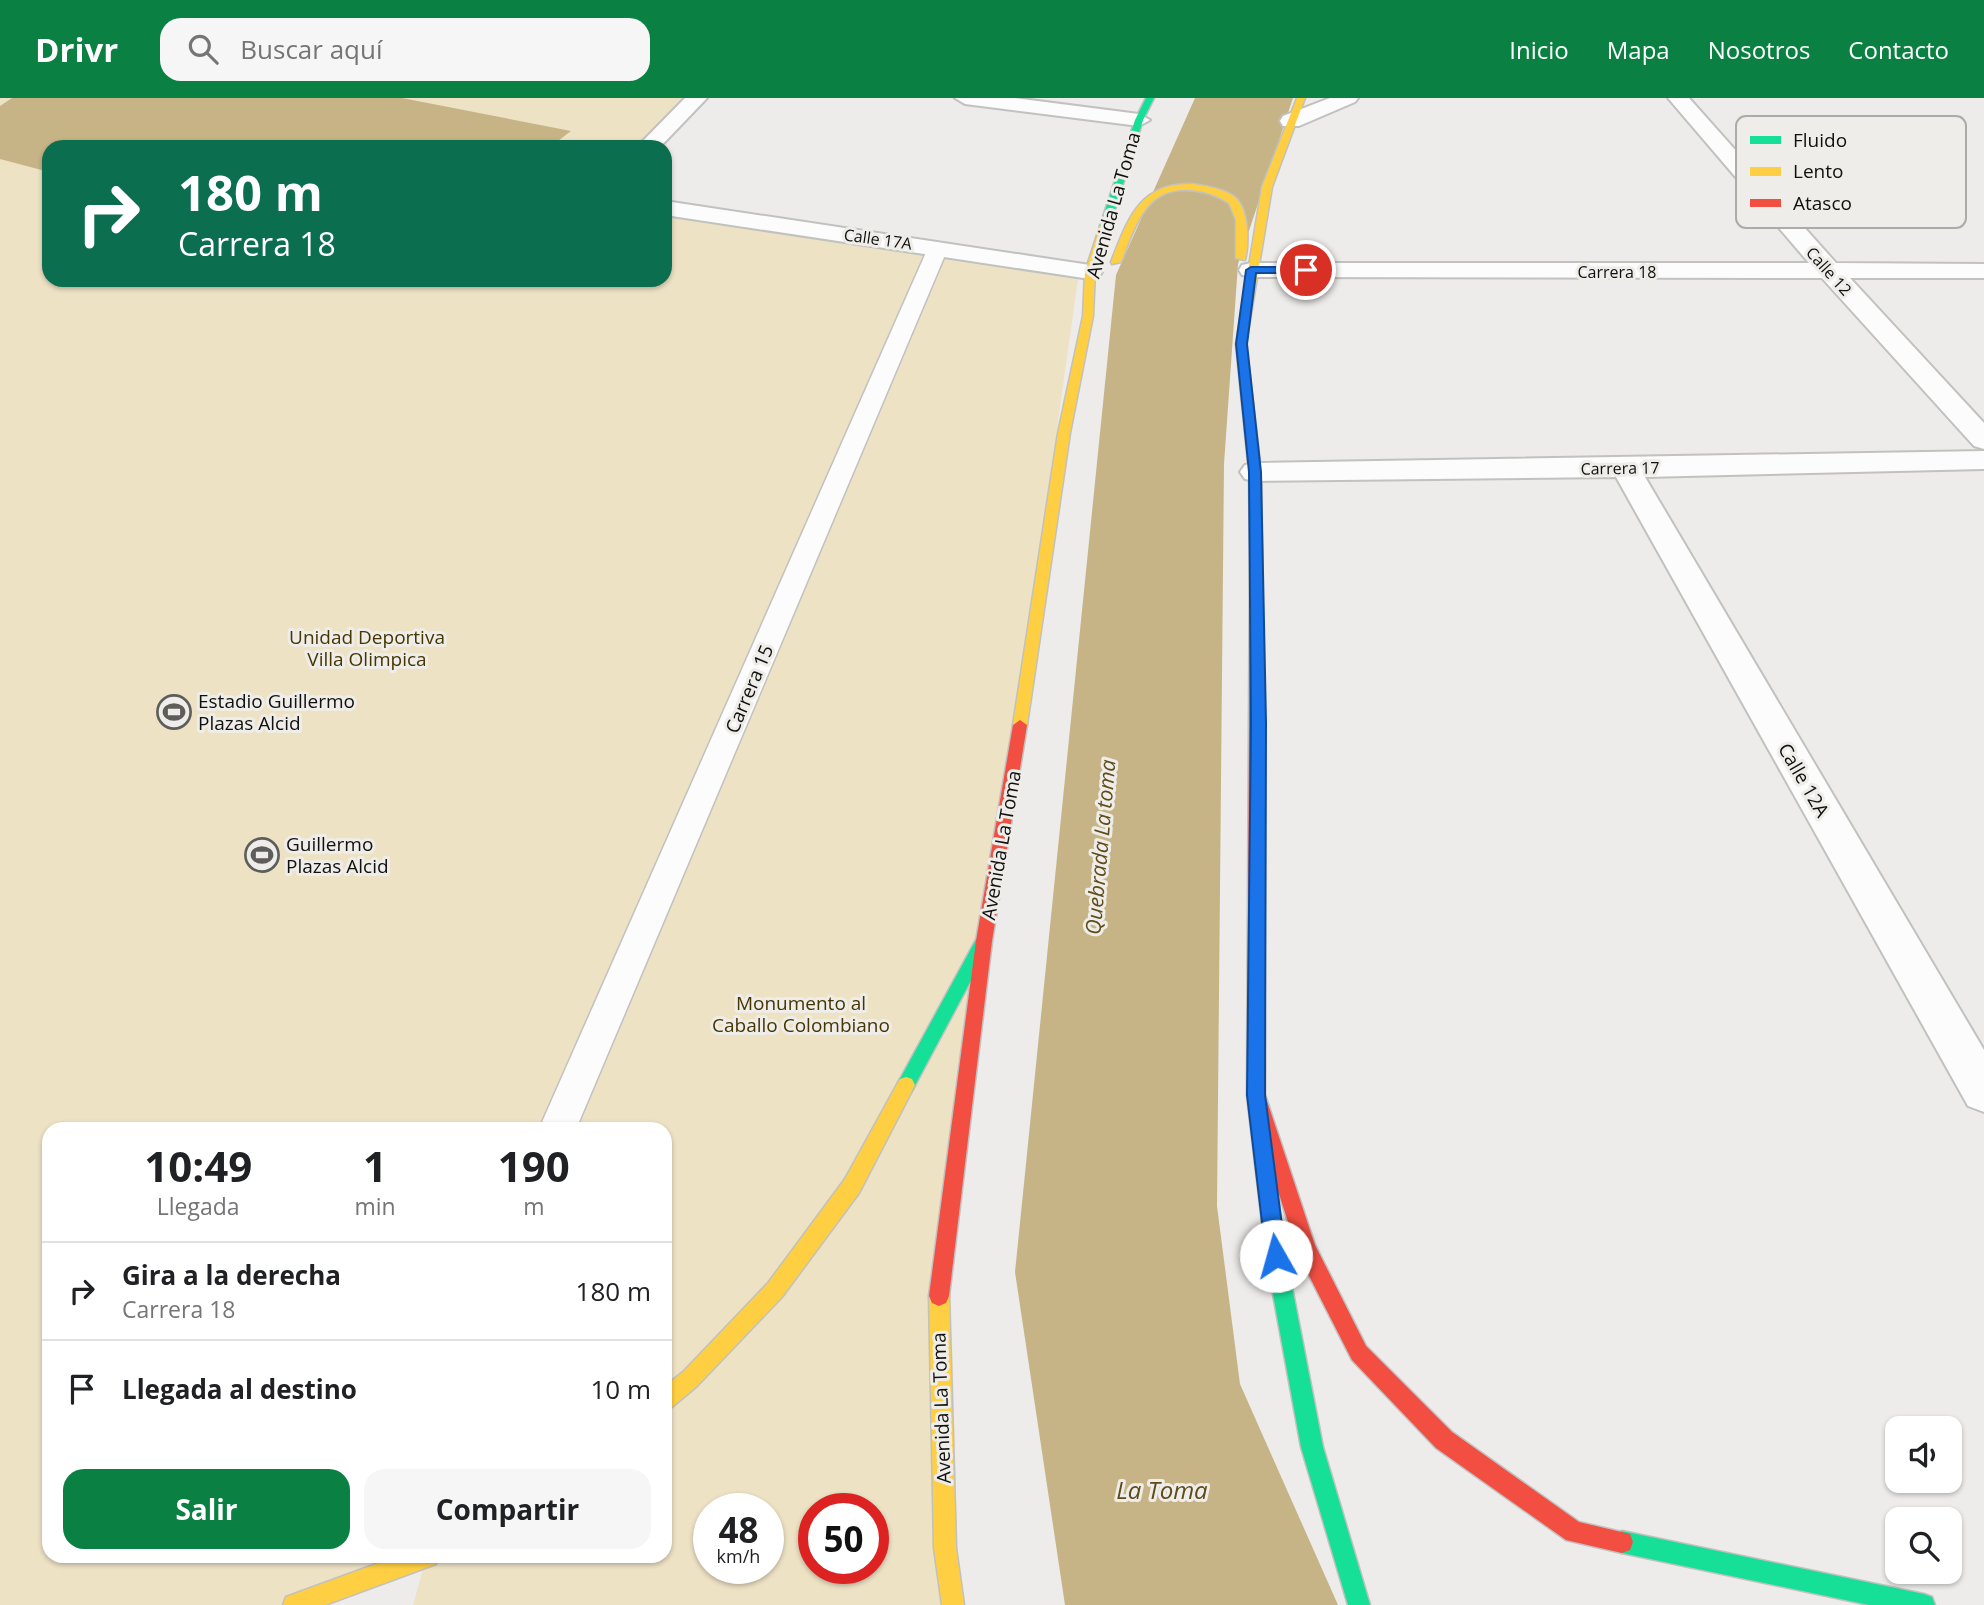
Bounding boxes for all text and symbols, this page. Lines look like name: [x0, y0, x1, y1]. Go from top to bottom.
search box: [160, 18, 650, 81]
text: Drivr: [35, 27, 118, 72]
icon: search: [184, 30, 222, 68]
text: Buscar aquí: [240, 31, 383, 67]
text: Inicio: [1509, 33, 1569, 66]
text: Mapa: [1607, 33, 1670, 66]
text: Nosotros: [1708, 33, 1810, 66]
text: Contacto: [1848, 33, 1949, 66]
legend: [1736, 116, 1966, 228]
text: Fluido: [1793, 127, 1847, 153]
street label: Avenida La Toma: [1080, 129, 1146, 281]
text: Lento: [1793, 158, 1843, 184]
text: 180 m: [178, 159, 323, 225]
icon: right: [63, 168, 154, 259]
text: Atasco: [1793, 190, 1852, 216]
text: Carrera 18: [178, 222, 336, 265]
street label: Calle 17A: [842, 223, 914, 255]
pin: [1276, 240, 1336, 300]
street label: Calle 12: [1801, 242, 1857, 300]
icon: arrive: [1287, 251, 1325, 289]
street label: Carrera 18: [1578, 261, 1656, 283]
street label: Carrera 17: [1580, 456, 1660, 480]
park label: Unidad Deportiva Villa Olimpica: [289, 624, 445, 672]
street label: Carrera 15: [719, 641, 779, 737]
place label: Estadio Guillermo Plazas Alcid: [198, 688, 355, 736]
sports icon: Estadio Guillermo Plazas Alcid: [155, 693, 193, 731]
street label: Calle 12A: [1772, 738, 1836, 822]
water label: Quebrada La toma: [1078, 758, 1122, 936]
street label: Avenida La Toma: [975, 768, 1027, 922]
place label: Guillermo Plazas Alcid: [286, 831, 389, 879]
sports icon: Guillermo Plazas Alcid: [243, 836, 281, 874]
park label: Monumento al Caballo Colombiano: [712, 990, 890, 1038]
text: 10:49: [144, 1137, 252, 1194]
text: 1: [363, 1137, 387, 1194]
text: 190: [498, 1137, 570, 1194]
text: Llegada: [157, 1190, 240, 1222]
text: min: [354, 1190, 396, 1222]
text: m: [523, 1190, 544, 1222]
position arrow: [1239, 1219, 1313, 1293]
text: Gira a la derecha: [122, 1257, 341, 1293]
icon: right: [63, 1272, 101, 1310]
text: 180 m: [576, 1273, 651, 1309]
text: Carrera 18: [122, 1293, 235, 1325]
street label: Avenida La Toma: [925, 1332, 957, 1484]
icon: arrive: [63, 1370, 101, 1408]
text: Llegada al destino: [122, 1371, 357, 1407]
text: 10 m: [590, 1371, 651, 1407]
map controls: [1885, 1416, 1962, 1584]
button: sound: [1885, 1416, 1962, 1493]
button: Salir: [63, 1469, 350, 1549]
button: Compartir: [364, 1469, 651, 1549]
water label: La Toma: [1116, 1473, 1208, 1506]
speed limit sign: 50: [798, 1493, 889, 1584]
text: 48: [718, 1506, 759, 1553]
button: search: [1885, 1507, 1962, 1584]
text: km/h: [717, 1544, 760, 1568]

